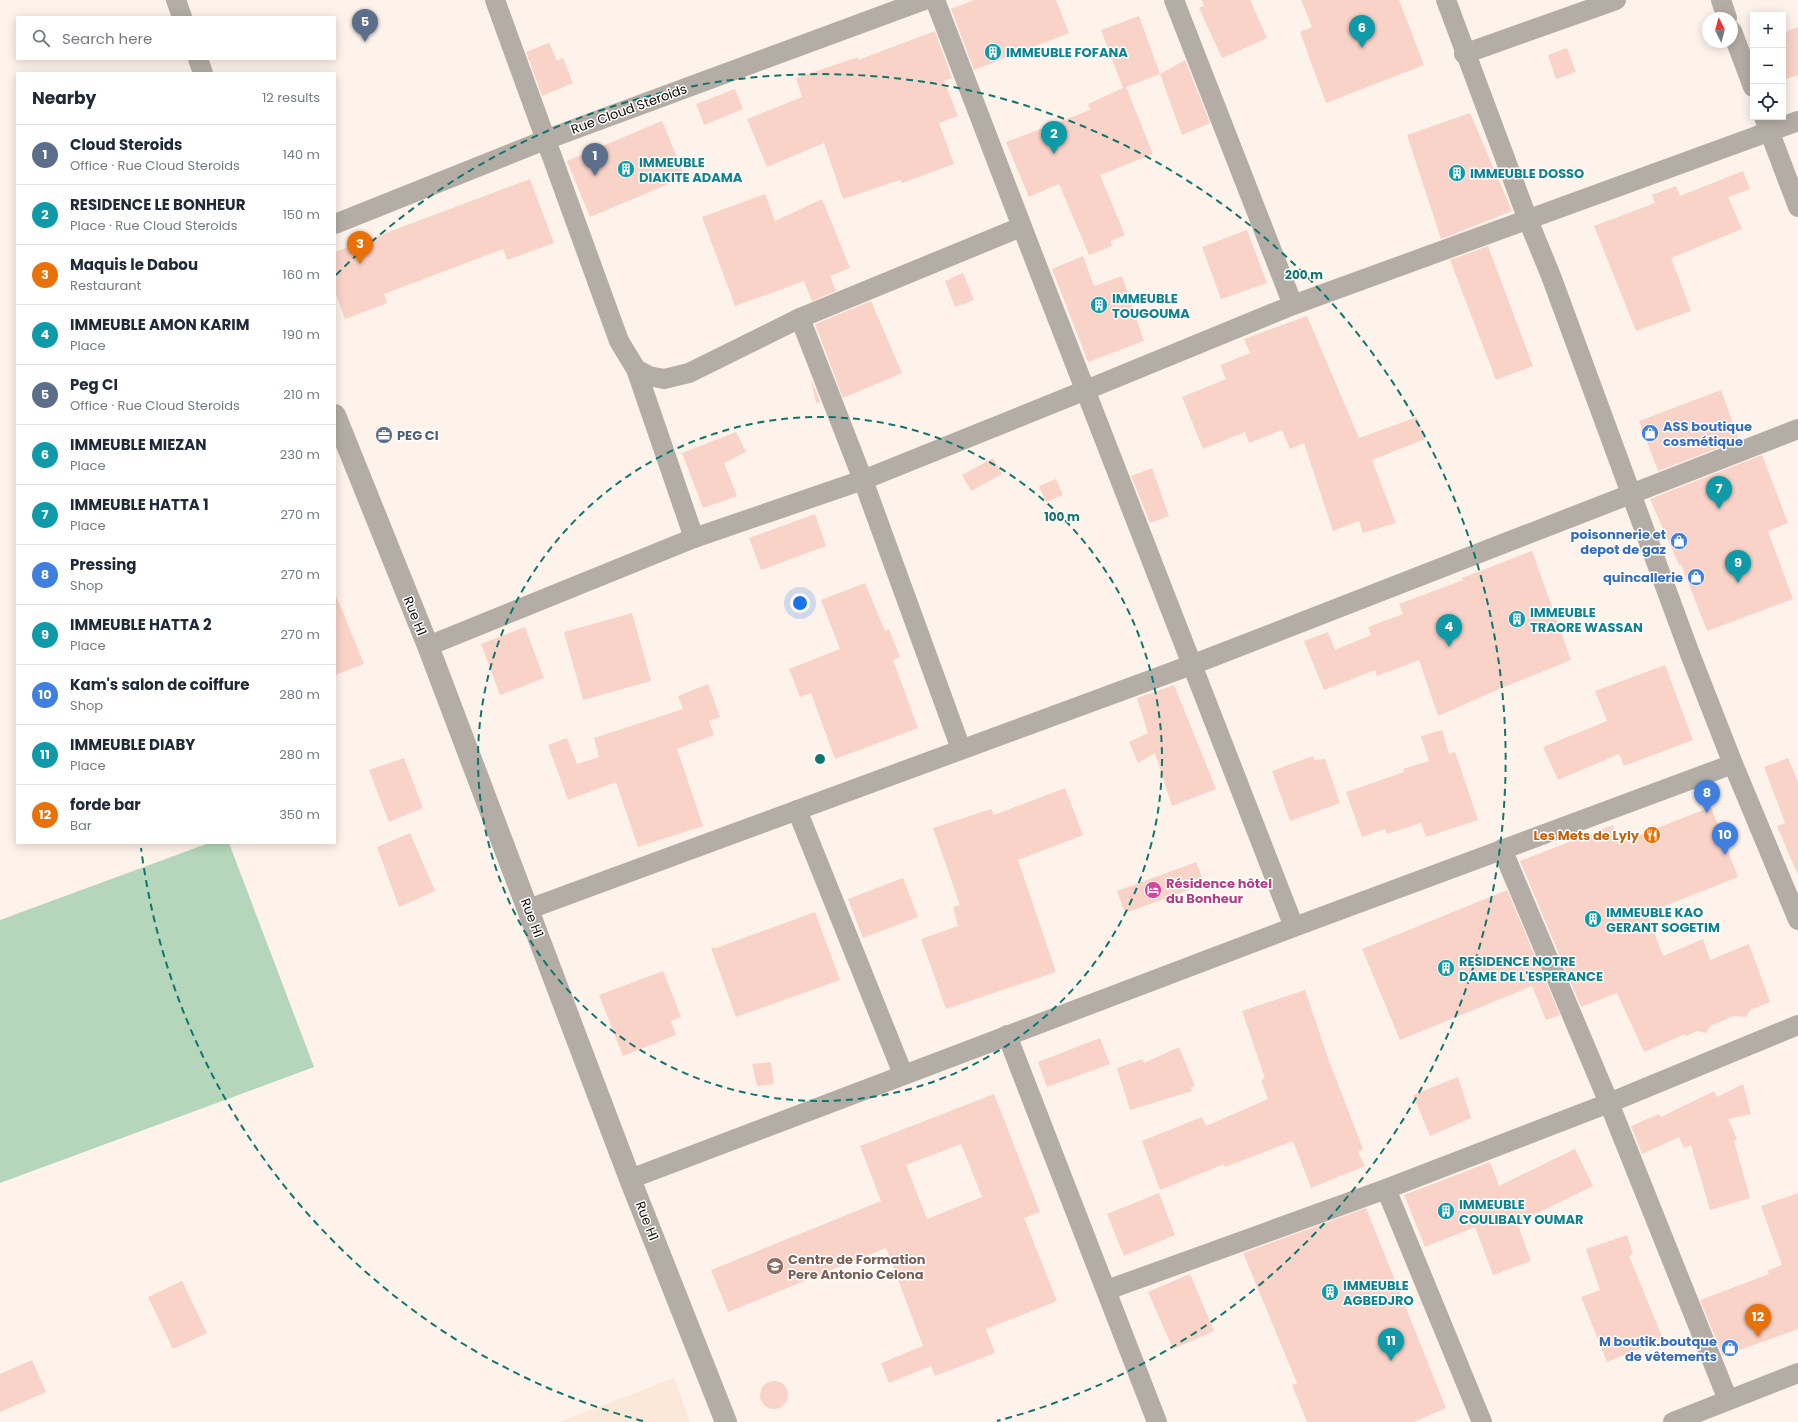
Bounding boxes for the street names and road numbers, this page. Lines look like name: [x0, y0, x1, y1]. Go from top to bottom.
street label: Rue Cloud Steroids: [568, 79, 690, 139]
street label: Rue H1: [399, 593, 431, 639]
street label: Rue H1: [516, 895, 548, 941]
street label: Rue H1: [631, 1198, 663, 1244]

